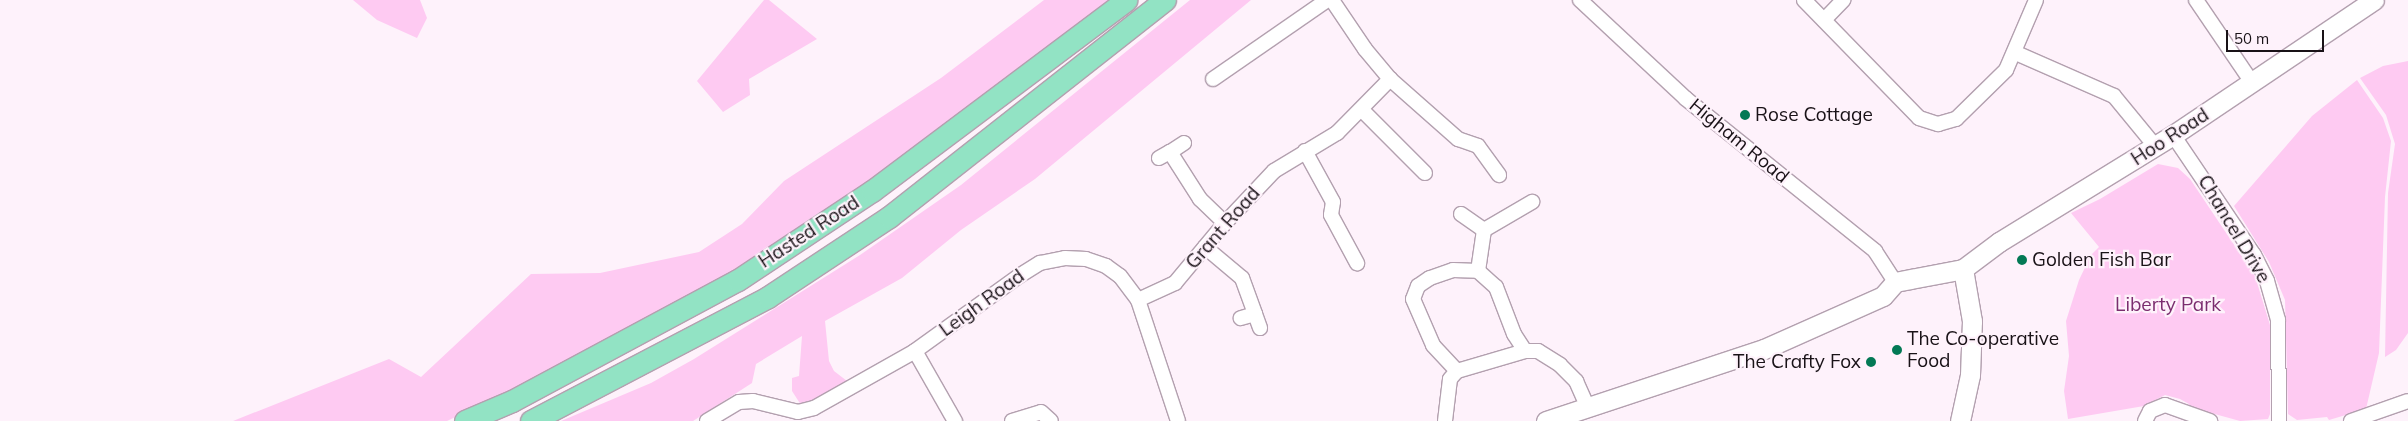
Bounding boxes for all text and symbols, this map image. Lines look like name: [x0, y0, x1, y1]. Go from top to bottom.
scale bar: [2228, 20, 2326, 52]
text: 50 m: [2234, 29, 2269, 48]
street label: Higham Road: [1685, 94, 1793, 188]
place label: Rose Cottage: [1755, 104, 1873, 126]
street label: Hoo Road: [2127, 104, 2213, 170]
marker: Rose Cottage: [1739, 109, 1751, 121]
street label: Chancel Drive: [2193, 171, 2275, 287]
street label: Grant Road: [1181, 182, 1265, 274]
street label: Hasted Road: [755, 191, 863, 273]
place label: Golden Fish Bar: [2032, 249, 2171, 271]
marker: Golden Fish Bar: [2016, 254, 2028, 266]
street label: Leigh Road: [935, 265, 1029, 341]
park label: Liberty Park: [2115, 294, 2221, 316]
place label: The Co-operative Food: [1907, 328, 2059, 372]
marker: The Co-operative Food: [1891, 344, 1903, 356]
place label: The Crafty Fox: [1733, 351, 1861, 373]
marker: The Crafty Fox: [1865, 356, 1877, 368]

